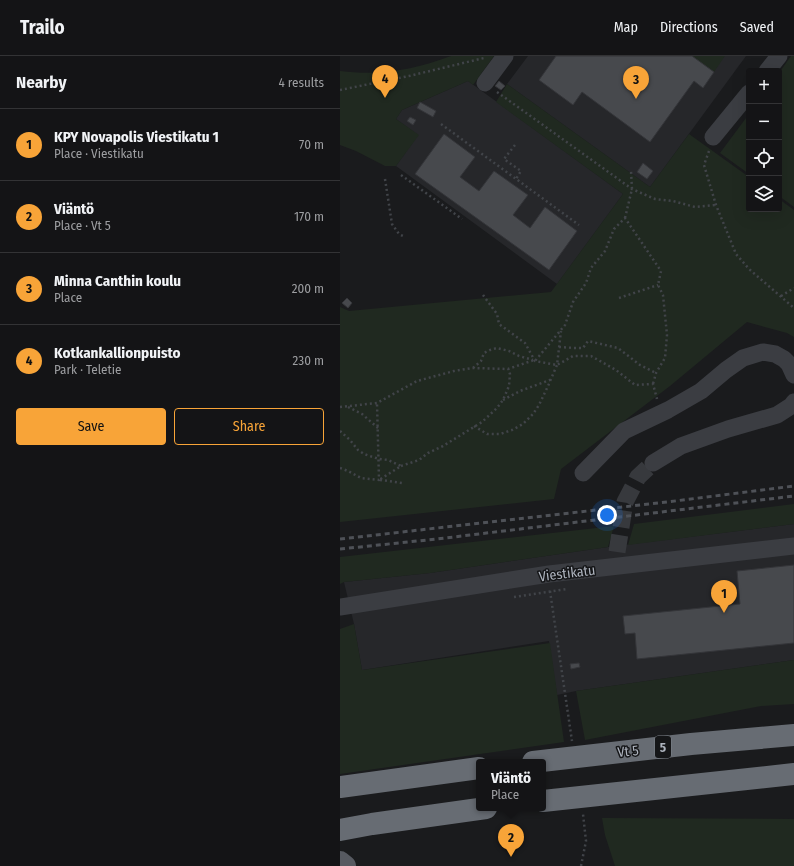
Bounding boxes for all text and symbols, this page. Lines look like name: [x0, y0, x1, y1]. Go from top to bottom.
text: Trailo: [20, 16, 65, 39]
text: Map: [614, 19, 638, 36]
text: Directions: [660, 19, 718, 36]
text: Saved: [740, 19, 774, 36]
pin: 4: [372, 65, 398, 98]
pin: 3: [623, 66, 649, 99]
map controls: [746, 68, 782, 212]
button: +: [746, 68, 782, 104]
text: Nearby: [16, 72, 67, 93]
text: 4 results: [278, 75, 324, 90]
button: −: [746, 104, 782, 140]
text: KPY Novapolis Viestikatu 1: [54, 128, 219, 146]
text: 1: [26, 137, 32, 152]
text: 70 m: [299, 137, 324, 152]
button: locate: [746, 140, 782, 176]
text: Place · Viestikatu: [54, 146, 144, 161]
button: layers: [746, 176, 782, 212]
text: Viäntö: [54, 200, 94, 218]
text: 2: [26, 209, 32, 224]
text: 170 m: [294, 209, 324, 224]
text: Place · Vt 5: [54, 218, 111, 233]
text: Minna Canthin koulu: [54, 272, 181, 290]
text: 3: [26, 281, 32, 296]
text: 200 m: [292, 281, 324, 296]
text: Place: [54, 290, 82, 305]
text: Kotkankallionpuisto: [54, 344, 181, 362]
text: 4: [26, 353, 32, 368]
text: 230 m: [293, 353, 324, 368]
text: Park · Teletie: [54, 362, 121, 377]
button: Save: [16, 408, 166, 445]
button: Share: [174, 408, 324, 445]
your location: [597, 505, 617, 525]
street label: Viestikatu: [538, 562, 596, 585]
pin: 1: [711, 580, 737, 613]
road number: 5: [655, 736, 671, 758]
street label: Vt 5: [617, 742, 640, 761]
popup: [476, 759, 546, 811]
text: Viäntö: [491, 769, 531, 787]
text: Place: [491, 787, 519, 802]
pin: 2: [498, 824, 524, 857]

